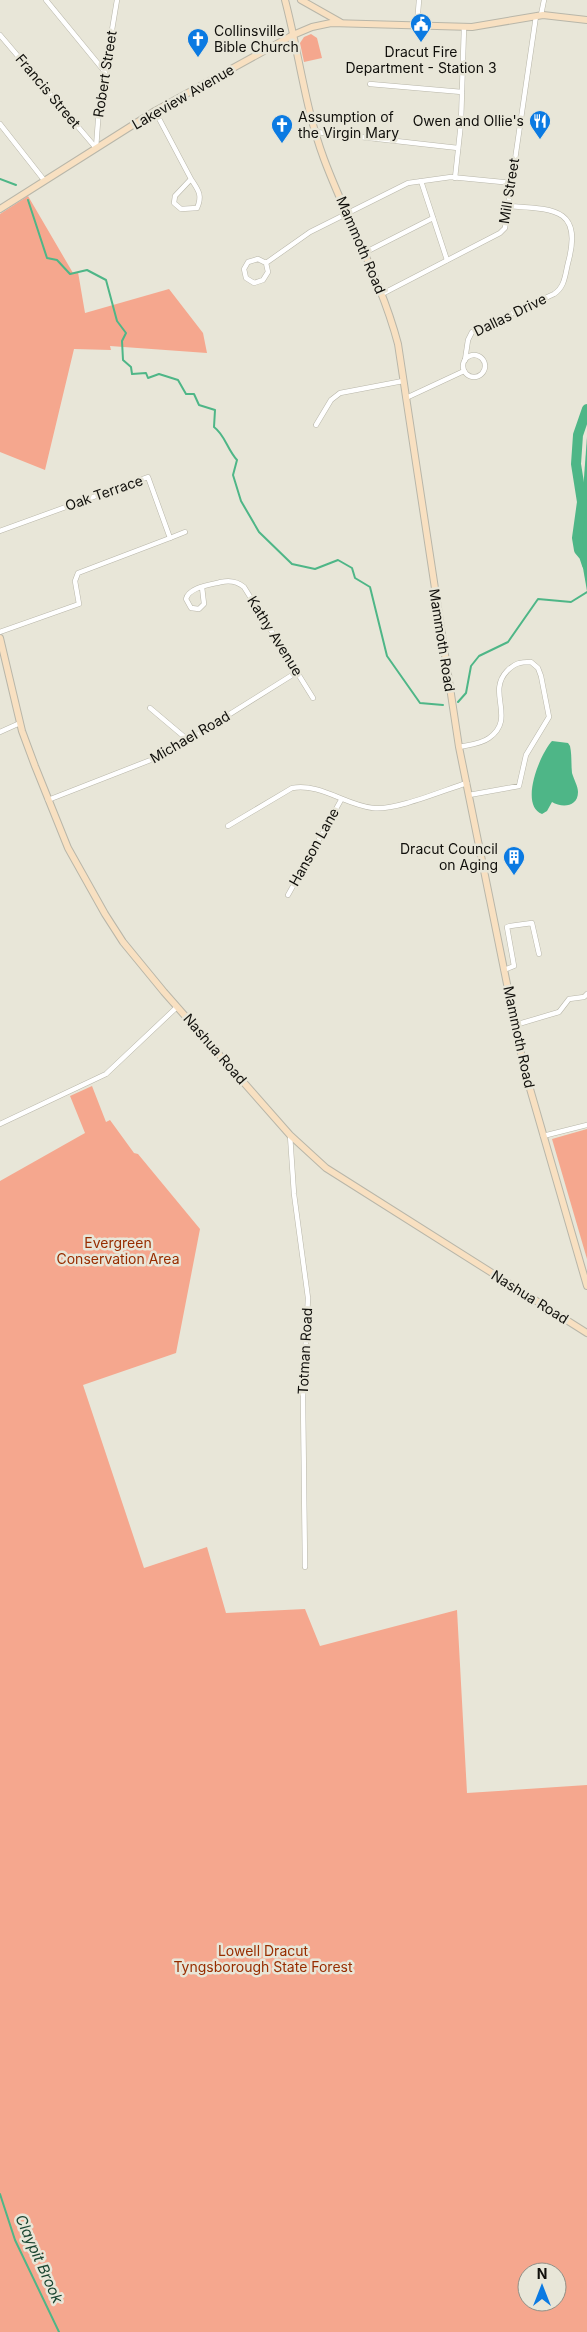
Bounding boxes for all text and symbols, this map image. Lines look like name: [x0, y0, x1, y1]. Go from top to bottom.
public building icon: Dracut Fire Department - Station 3: [409, 12, 433, 43]
place label: Collinsville Bible Church: [214, 22, 299, 55]
church icon: Collinsville Bible Church: [186, 27, 210, 58]
street label: Robert Street: [89, 29, 120, 118]
place label: Dracut Fire Department - Station 3: [345, 43, 497, 76]
street label: Francis Street: [12, 50, 85, 132]
street label: Lakeview Avenue: [129, 61, 237, 133]
place label: Assumption of the Virgin Mary: [298, 108, 399, 141]
restaurant icon: Owen and Ollie's: [528, 109, 552, 140]
place label: Owen and Ollie's: [413, 112, 524, 129]
church icon: Assumption of the Virgin Mary: [270, 113, 294, 144]
street label: Mill Street: [495, 156, 522, 225]
street label: Mammoth Road: [333, 194, 390, 296]
street label: Dallas Drive: [471, 290, 549, 339]
street label: Oak Terrace: [63, 471, 145, 514]
street label: Mammoth Road: [426, 587, 459, 693]
street label: Kathy Avenue: [244, 593, 307, 679]
street label: Michael Road: [147, 707, 233, 766]
street label: Hanson Lane: [285, 805, 342, 889]
place label: Dracut Council on Aging: [400, 840, 498, 873]
building icon: Dracut Council on Aging: [502, 845, 526, 876]
street label: Mammoth Road: [500, 984, 539, 1090]
street label: Nashua Road: [180, 1010, 251, 1087]
park label: Evergreen Conservation Area: [56, 1234, 180, 1267]
street label: Nashua Road: [488, 1266, 572, 1327]
street label: Totman Road: [294, 1307, 315, 1395]
park label: Lowell Dracut Tyngsborough State Forest: [173, 1942, 353, 1975]
water label: Claypit Brook: [11, 2211, 68, 2307]
north arrow: [517, 2262, 567, 2312]
text: N: [537, 2265, 547, 2282]

